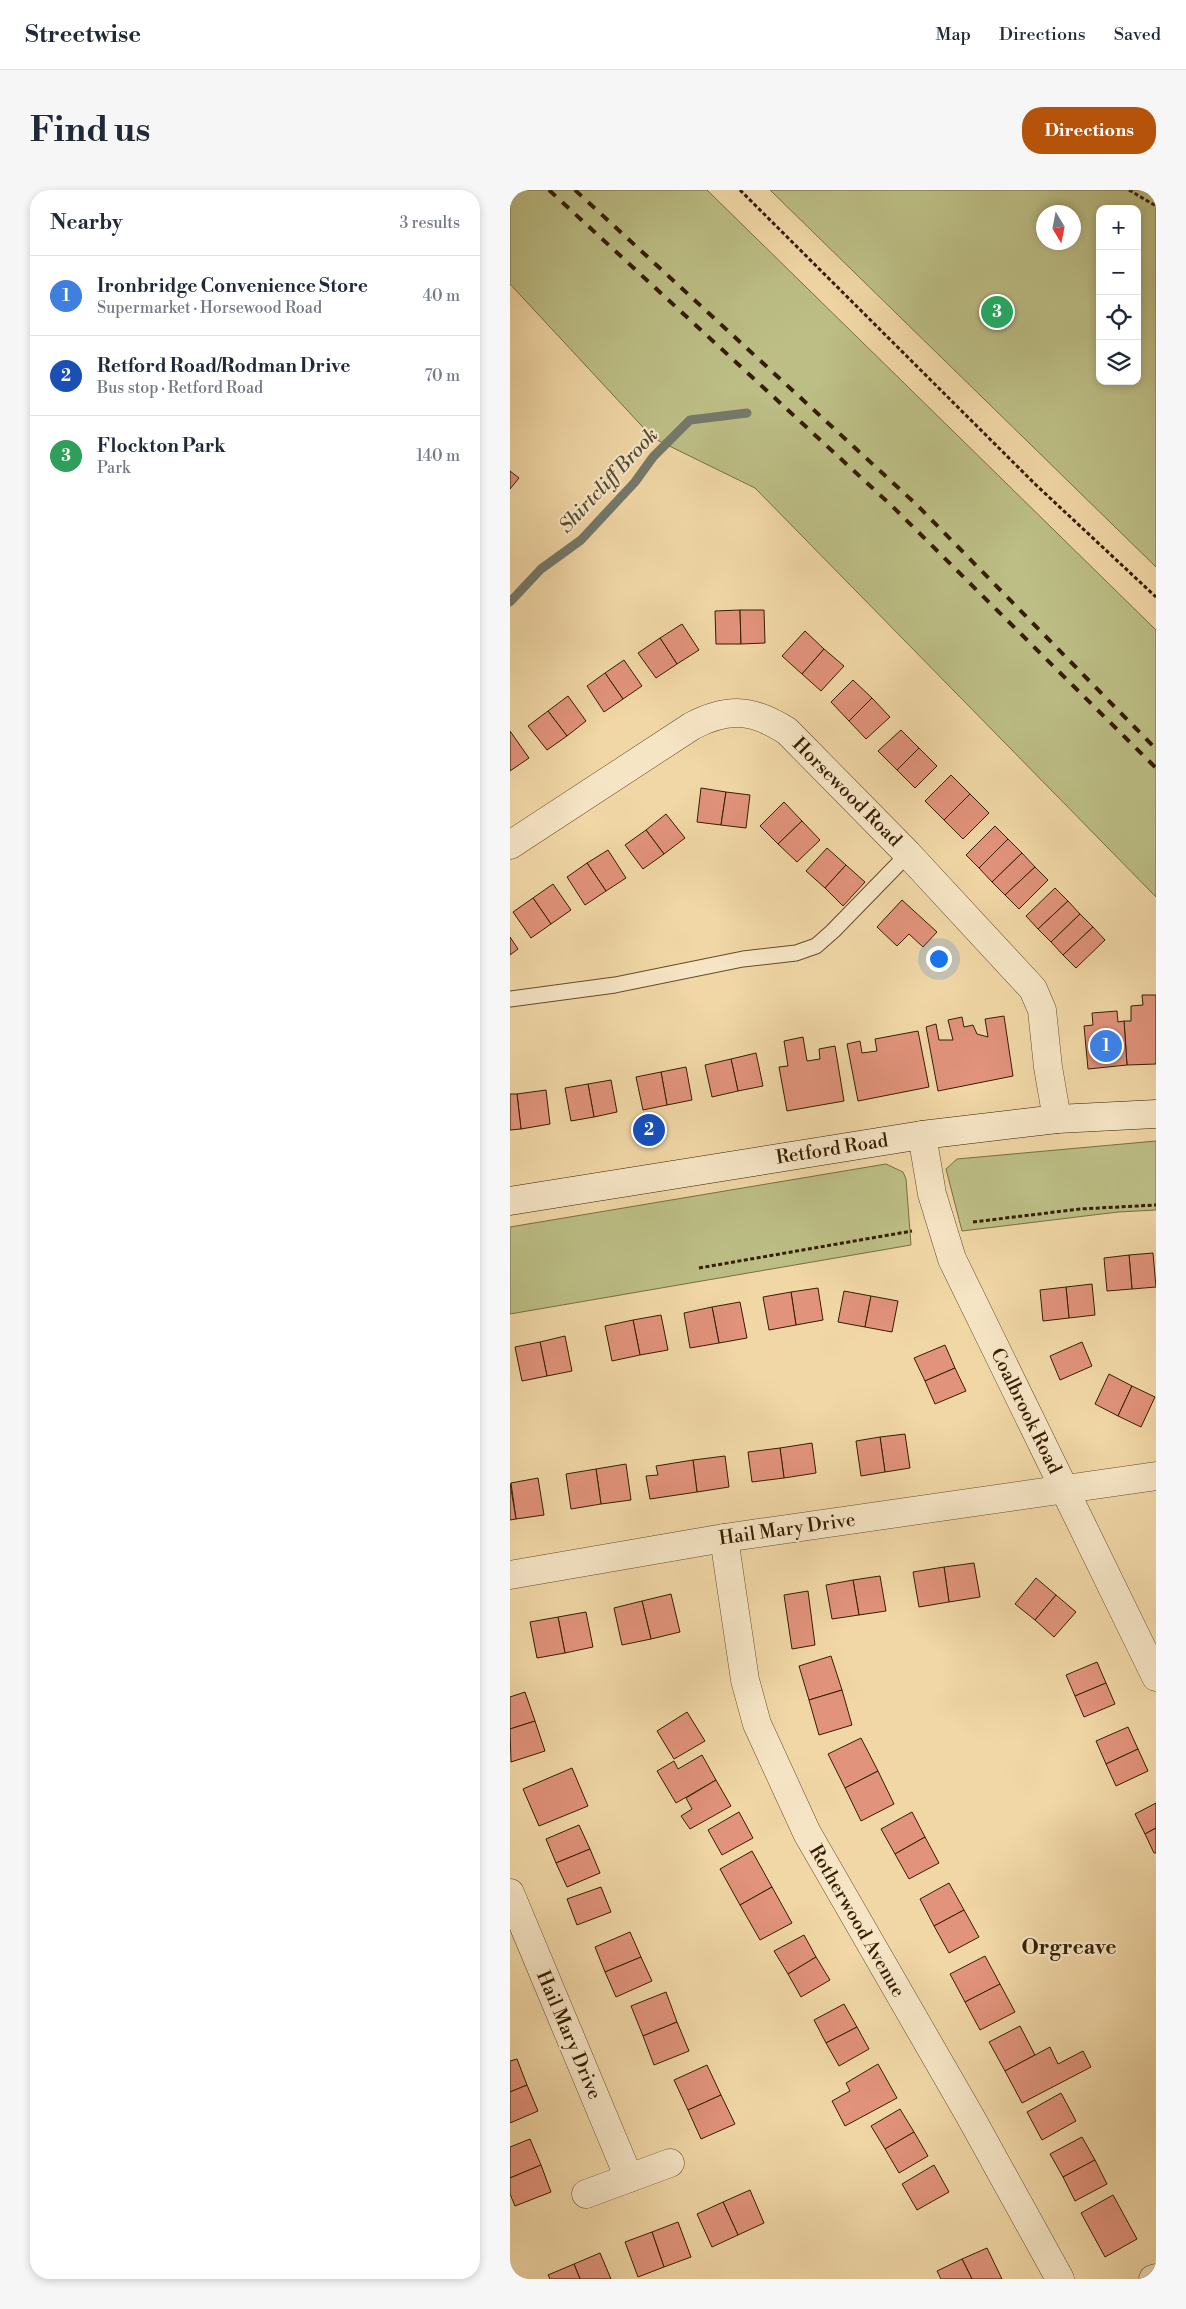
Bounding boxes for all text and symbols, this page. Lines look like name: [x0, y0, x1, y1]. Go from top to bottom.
text: Streetwise: [25, 20, 141, 50]
text: Map: [935, 23, 971, 46]
text: Directions: [999, 23, 1086, 46]
text: Saved: [1114, 23, 1161, 46]
button: Directions: [1022, 107, 1156, 154]
text: Find us: [30, 109, 150, 152]
north arrow: [1036, 205, 1081, 250]
map controls: [1096, 205, 1141, 385]
button: +: [1096, 205, 1141, 250]
text: Nearby: [50, 210, 123, 236]
text: 3 results: [399, 213, 460, 233]
button: −: [1096, 250, 1141, 295]
text: Ironbridge Convenience Store: [97, 274, 368, 298]
text: 1: [62, 286, 70, 306]
text: 40 m: [423, 286, 460, 306]
pin: 3: [981, 293, 1013, 331]
button: locate: [1096, 295, 1141, 340]
text: Supermarket · Horsewood Road: [97, 298, 322, 318]
button: layers: [1096, 340, 1141, 385]
text: Retford Road/Rodman Drive: [97, 354, 351, 378]
text: 2: [61, 366, 71, 386]
text: 70 m: [424, 366, 460, 386]
text: Bus stop · Retford Road: [97, 378, 263, 398]
water label: Shirtcliff Brook: [554, 423, 664, 539]
text: Flockton Park: [97, 434, 226, 458]
text: 3: [61, 446, 71, 466]
text: 140 m: [416, 446, 460, 466]
text: Park: [97, 458, 130, 478]
street label: Horsewood Road: [787, 732, 907, 852]
your location: [926, 946, 952, 972]
pin: 1: [1090, 1027, 1122, 1065]
pin: 2: [633, 1111, 665, 1149]
street label: Retford Road: [774, 1128, 890, 1170]
street label: Coalbrook Road: [985, 1344, 1067, 1478]
street label: Hail Mary Drive: [717, 1508, 857, 1550]
street label: Rotherwood Avenue: [804, 1841, 910, 2001]
district label: Orgreave: [1022, 1935, 1116, 1961]
street label: Hail Mary Drive: [531, 1967, 607, 2103]

